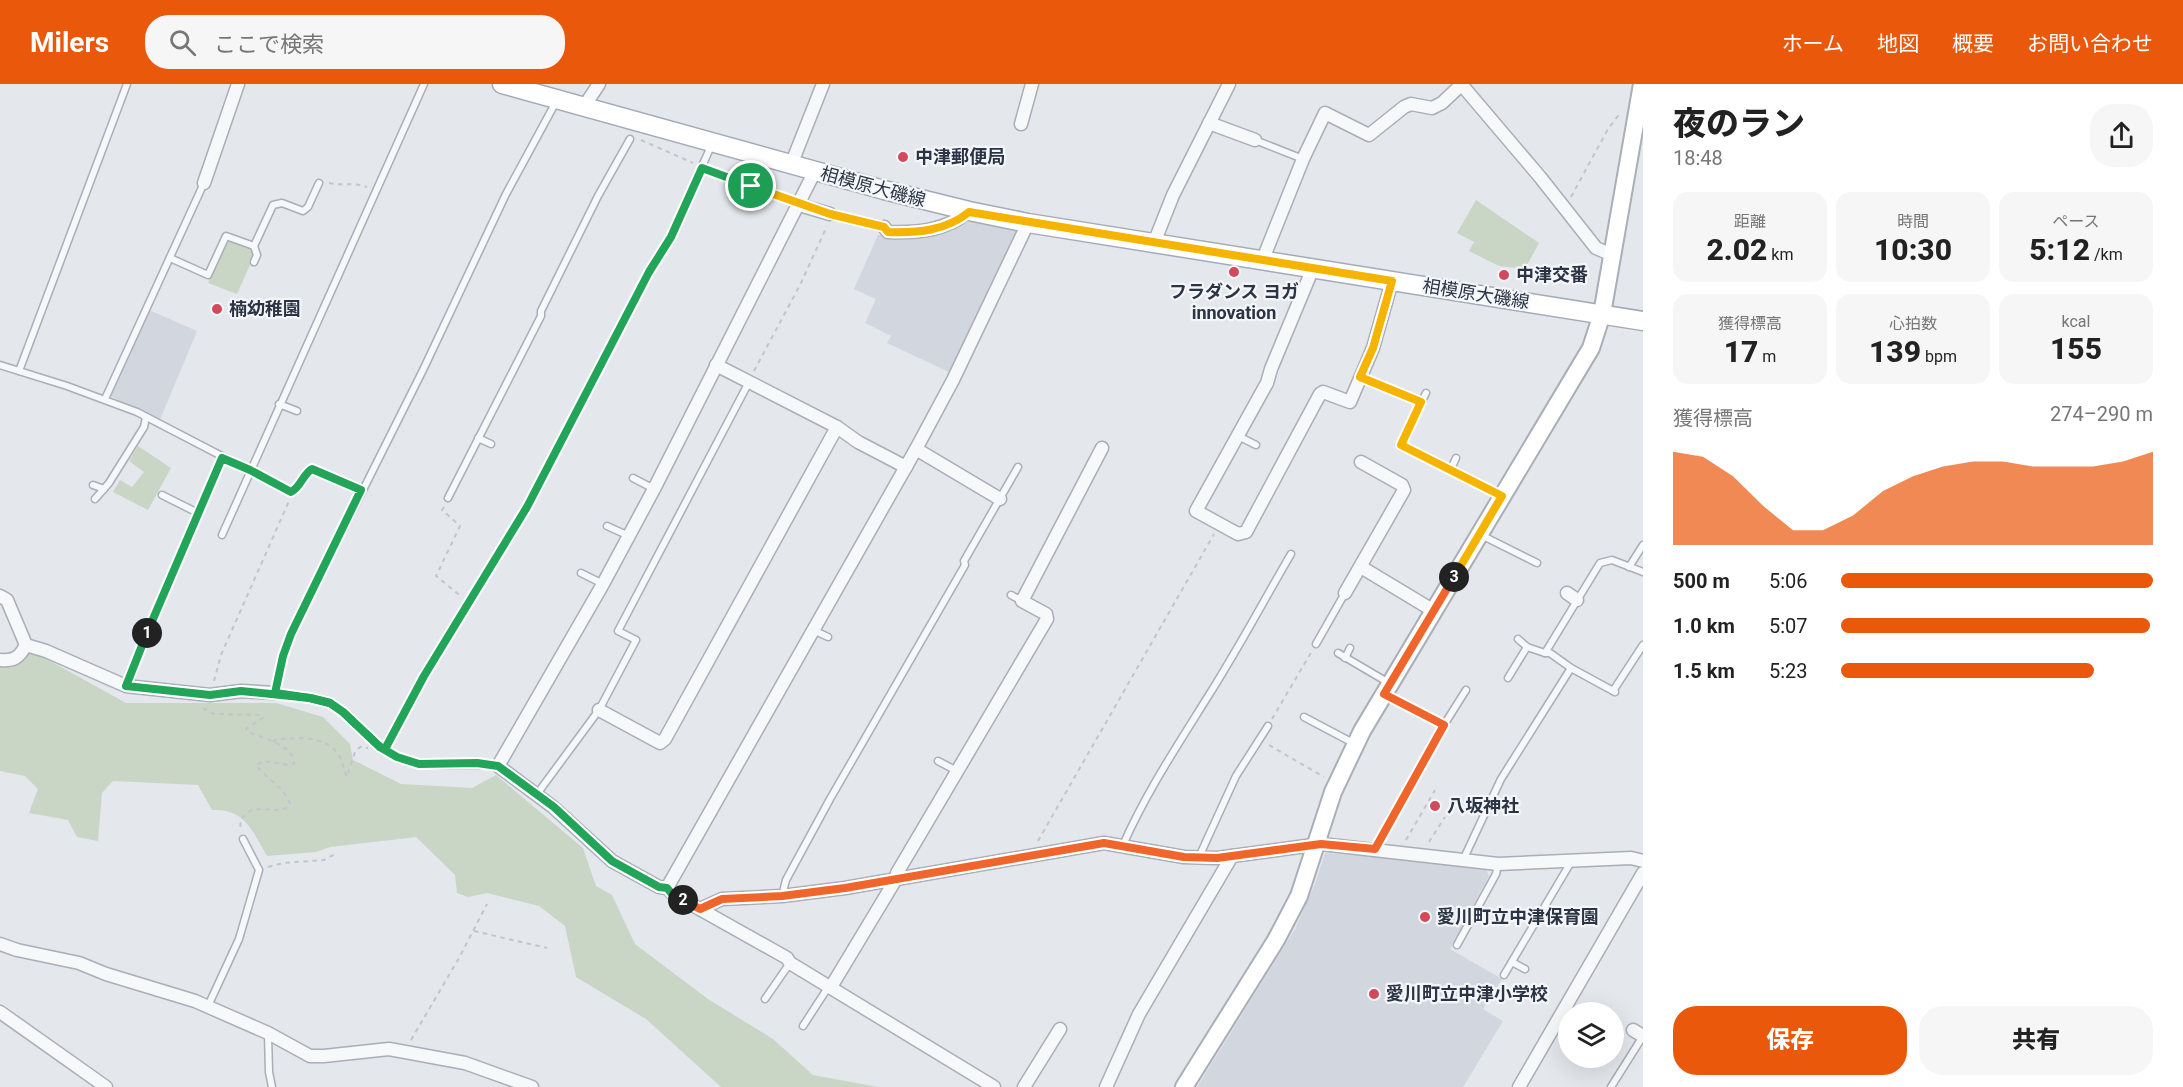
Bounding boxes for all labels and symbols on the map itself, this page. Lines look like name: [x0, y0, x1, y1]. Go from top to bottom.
place label: 中津郵便局: [915, 146, 1005, 167]
marker: 中津郵便局: [896, 150, 910, 164]
pin: [725, 160, 776, 211]
street label: 相模原大磯線: [818, 162, 928, 211]
place label: 中津交番: [1516, 264, 1588, 285]
marker: フラダンス ヨガ innovation: [1227, 265, 1241, 279]
marker: 中津交番: [1497, 268, 1511, 282]
street label: 相模原大磯線: [1421, 275, 1531, 312]
place label: フラダンス ヨガ innovation: [1169, 281, 1299, 323]
place label: 楠幼稚園: [229, 298, 301, 319]
marker: 楠幼稚園: [210, 302, 224, 316]
pin: 3: [1439, 562, 1469, 592]
pin: 1: [132, 618, 162, 648]
place label: 八坂神社: [1447, 795, 1519, 816]
marker: 八坂神社: [1428, 799, 1442, 813]
pin: 2: [668, 885, 698, 915]
place label: 愛川町立中津保育園: [1437, 906, 1599, 927]
marker: 愛川町立中津保育園: [1418, 910, 1432, 924]
place label: 愛川町立中津小学校: [1386, 983, 1548, 1004]
marker: 愛川町立中津小学校: [1367, 987, 1381, 1001]

